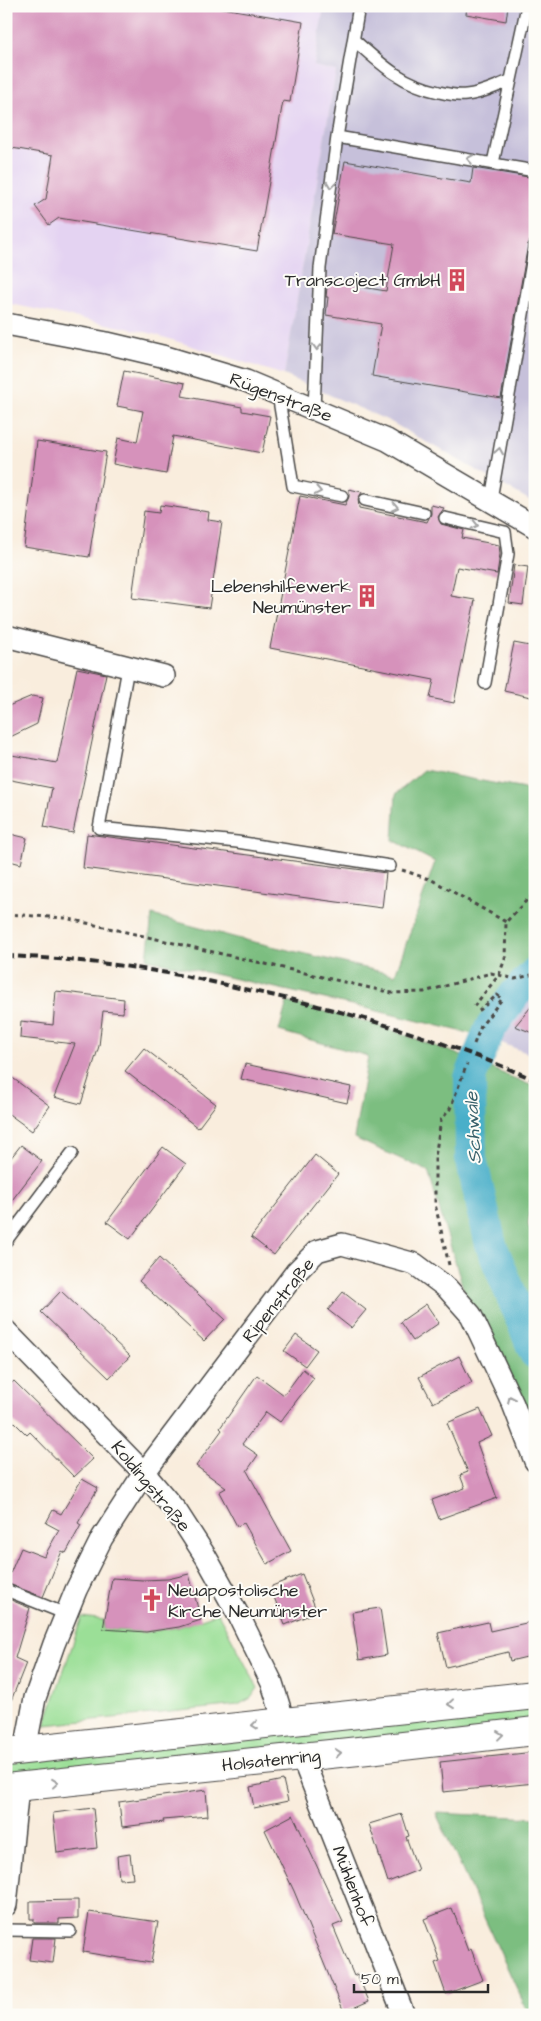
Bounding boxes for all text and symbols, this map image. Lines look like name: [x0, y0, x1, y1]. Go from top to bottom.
one-way arrow: [465, 155, 474, 165]
one-way arrow: [326, 182, 337, 190]
building icon: Transcoject GmbH: [444, 267, 470, 293]
place label: Transcoject GmbH: [285, 268, 441, 293]
one-way arrow: [311, 343, 322, 351]
street label: Rügenstraße: [226, 366, 336, 430]
one-way arrow: [493, 447, 503, 455]
one-way arrow: [314, 485, 322, 495]
one-way arrow: [390, 501, 399, 512]
one-way arrow: [470, 519, 479, 530]
place label: Lebenshilfewerk Neumünster: [211, 574, 351, 620]
building icon: Lebenshilfewerk Neumünster: [354, 583, 380, 609]
water label: Schwale: [458, 1090, 489, 1165]
street label: Ripenstraße: [236, 1253, 320, 1348]
one-way arrow: [506, 1395, 517, 1404]
street label: Koldingstraße: [104, 1435, 196, 1538]
place label: Neuapostolische Kirche Neumünster: [168, 1578, 327, 1624]
church icon: Neuapostolische Kirche Neumünster: [139, 1587, 165, 1613]
one-way arrow: [447, 1698, 455, 1709]
one-way arrow: [251, 1719, 259, 1730]
one-way arrow: [496, 1730, 504, 1741]
street label: Holsatenring: [221, 1743, 322, 1779]
one-way arrow: [334, 1748, 342, 1759]
one-way arrow: [51, 1778, 59, 1789]
street label: Mühlenhof: [326, 1842, 379, 1930]
scale bar: [354, 1961, 487, 1993]
text: 50 m: [361, 1969, 399, 1990]

